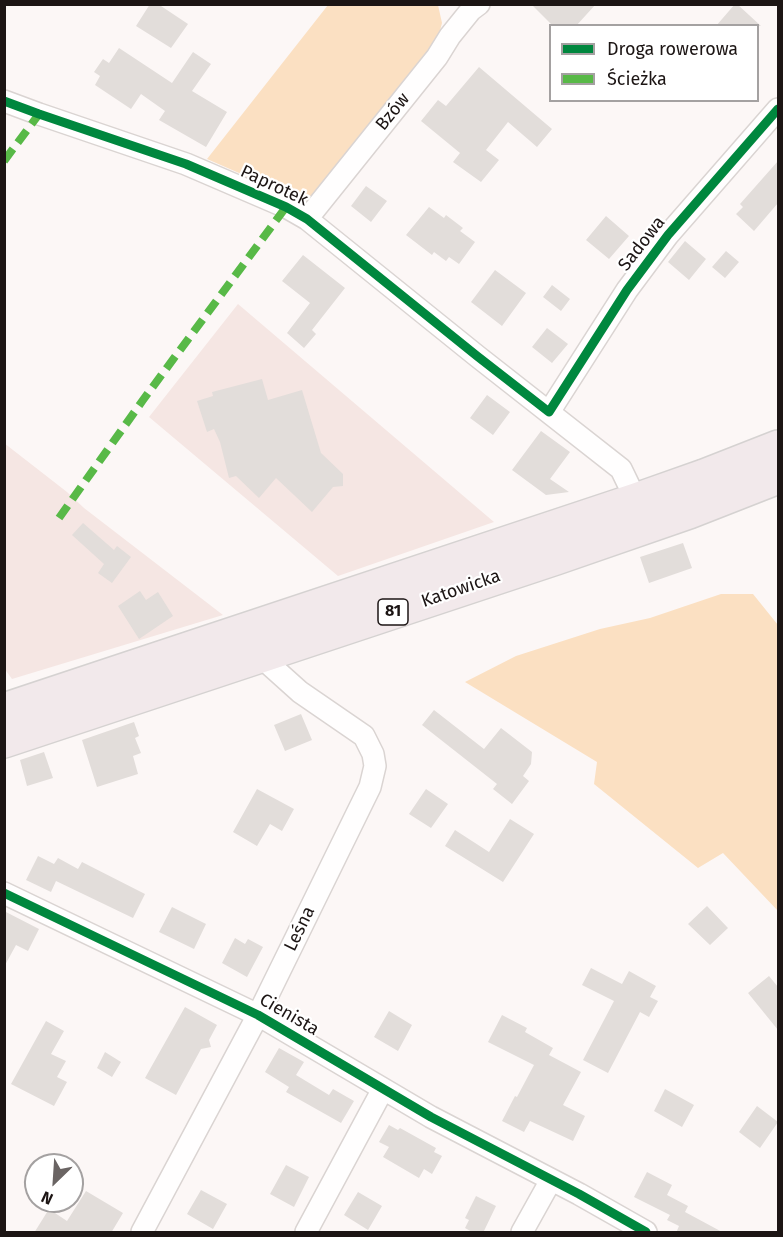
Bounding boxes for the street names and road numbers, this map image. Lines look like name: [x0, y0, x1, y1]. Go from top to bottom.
street label: Bzów: [371, 89, 415, 135]
street label: Paprotek: [237, 161, 311, 211]
street label: Sadowa: [614, 212, 670, 276]
street label: Katowicka: [419, 565, 503, 613]
road number: 81: [378, 599, 408, 625]
street label: Leśna: [280, 903, 320, 955]
street label: Cienista: [255, 989, 323, 1041]

